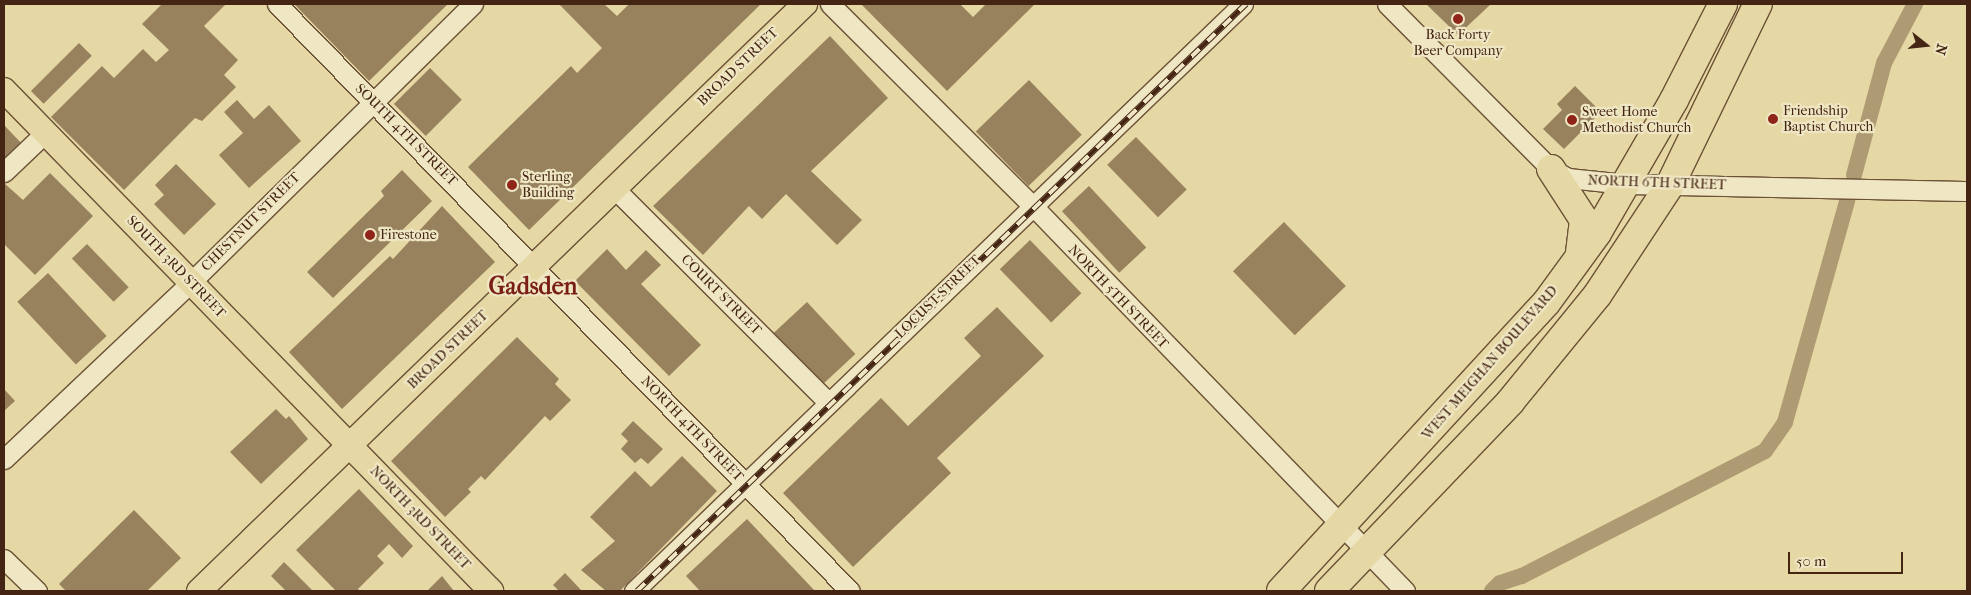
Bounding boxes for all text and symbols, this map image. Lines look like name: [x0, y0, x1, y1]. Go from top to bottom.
marker: Back Forty Beer Company: [1452, 13, 1464, 25]
north arrow: [1901, 20, 1951, 70]
street label: BROAD STREET: [694, 24, 782, 110]
place label: Back Forty Beer Company: [1413, 27, 1503, 59]
text: N: [1931, 42, 1951, 57]
street label: SOUTH 4TH STREET: [351, 80, 461, 190]
place label: Friendship Baptist Church: [1783, 103, 1873, 136]
place label: Sweet Home Methodist Church: [1582, 104, 1691, 136]
marker: Friendship Baptist Church: [1767, 113, 1779, 125]
marker: Sweet Home Methodist Church: [1566, 114, 1578, 126]
street label: CHESTNUT STREET: [198, 169, 304, 275]
place label: Sterling Building: [522, 169, 574, 202]
street label: NORTH 6TH STREET: [1587, 172, 1727, 194]
marker: Sterling Building: [506, 179, 518, 191]
street label: SOUTH 3RD STREET: [123, 212, 229, 322]
place label: Firestone: [380, 227, 437, 243]
marker: Firestone: [364, 229, 376, 241]
street label: NORTH 5TH STREET: [1064, 242, 1172, 352]
street label: COURT STREET: [677, 251, 765, 339]
street label: LOCUST STREET: [892, 252, 984, 342]
district label: Gadsden: [489, 273, 577, 301]
street label: WEST MEIGHAN BOULEVARD: [1419, 283, 1561, 443]
street label: BROAD STREET: [404, 307, 492, 393]
street label: NORTH 4TH STREET: [637, 373, 747, 485]
street label: NORTH 3RD STREET: [366, 463, 474, 573]
scale bar: [1791, 542, 1906, 574]
text: 50 m: [1796, 552, 1826, 570]

